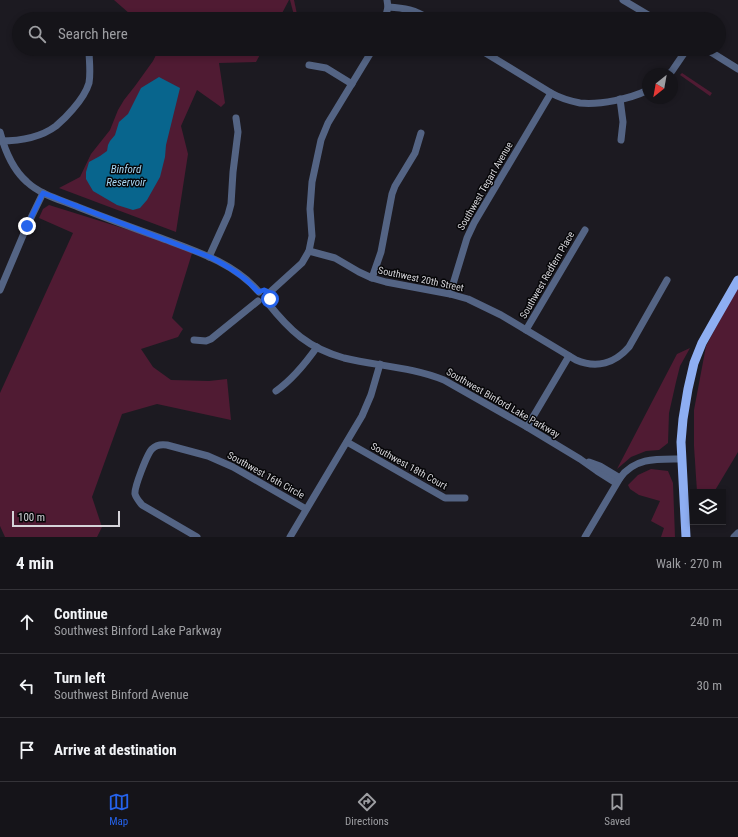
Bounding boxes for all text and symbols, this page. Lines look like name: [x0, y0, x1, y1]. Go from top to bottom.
search box: [12, 12, 726, 56]
icon: search: [26, 23, 48, 45]
text: Search here: [58, 25, 128, 43]
north arrow: [642, 68, 678, 104]
street label: Southwest Tegart Avenue: [455, 140, 515, 232]
water label: Binford Reservoir: [106, 163, 146, 189]
route end: [18, 217, 36, 235]
street label: Southwest Redfern Place: [518, 229, 577, 320]
street label: Southwest 20th Street: [377, 265, 465, 293]
route start: [261, 290, 279, 308]
street label: Southwest Binford Lake Parkway: [444, 366, 562, 440]
street label: Southwest 18th Court: [369, 440, 449, 492]
street label: Southwest 16th Circle: [226, 449, 307, 501]
map controls: [690, 489, 726, 525]
button: layers: [690, 489, 726, 525]
scale bar: [12, 509, 120, 528]
text: 100 m: [18, 511, 45, 524]
text: 4 min: [16, 553, 54, 573]
text: Walk · 270 m: [656, 556, 722, 571]
text: Continue: [54, 605, 108, 623]
icon: ahead: [16, 611, 38, 633]
text: 240 m: [690, 614, 722, 629]
text: Southwest Binford Lake Parkway: [54, 623, 222, 638]
text: Turn left: [54, 669, 105, 687]
icon: left: [16, 675, 38, 697]
text: 30 m: [696, 678, 722, 693]
text: Southwest Binford Avenue: [54, 687, 189, 702]
icon: arrive: [16, 739, 38, 761]
text: Arrive at destination: [54, 741, 177, 759]
tab: Map: [108, 791, 130, 828]
tab: Directions: [345, 791, 389, 828]
tab: Saved: [604, 791, 630, 828]

